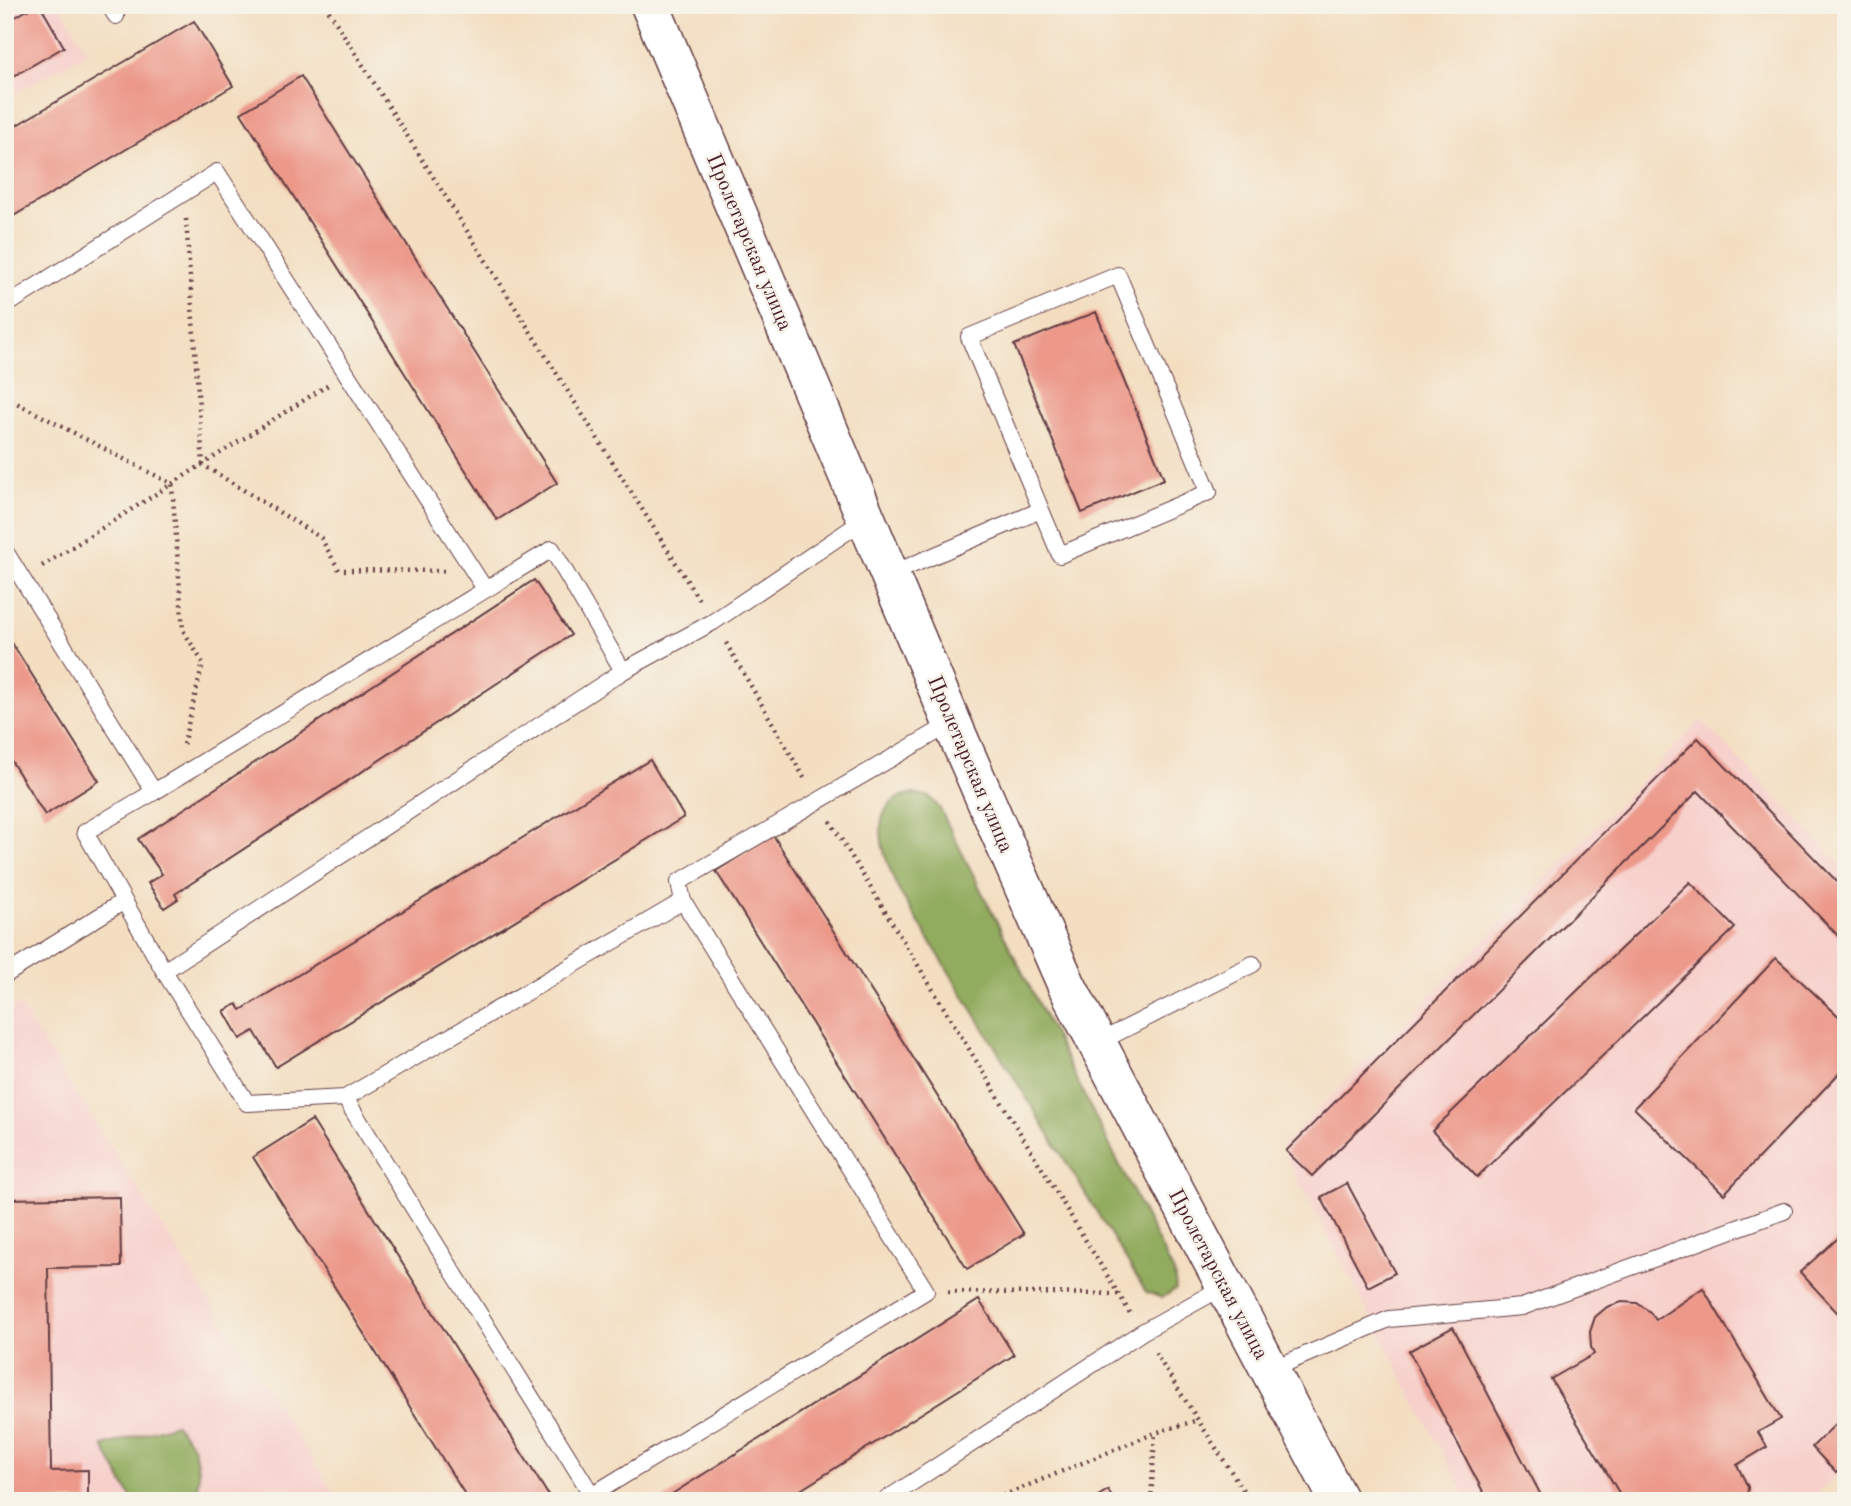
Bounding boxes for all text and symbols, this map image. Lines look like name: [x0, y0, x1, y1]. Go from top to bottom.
street label: Пролетарская улица: [702, 151, 795, 334]
street label: Пролетарская улица: [923, 673, 1016, 856]
street label: Пролетарская улица: [1164, 1186, 1272, 1363]

